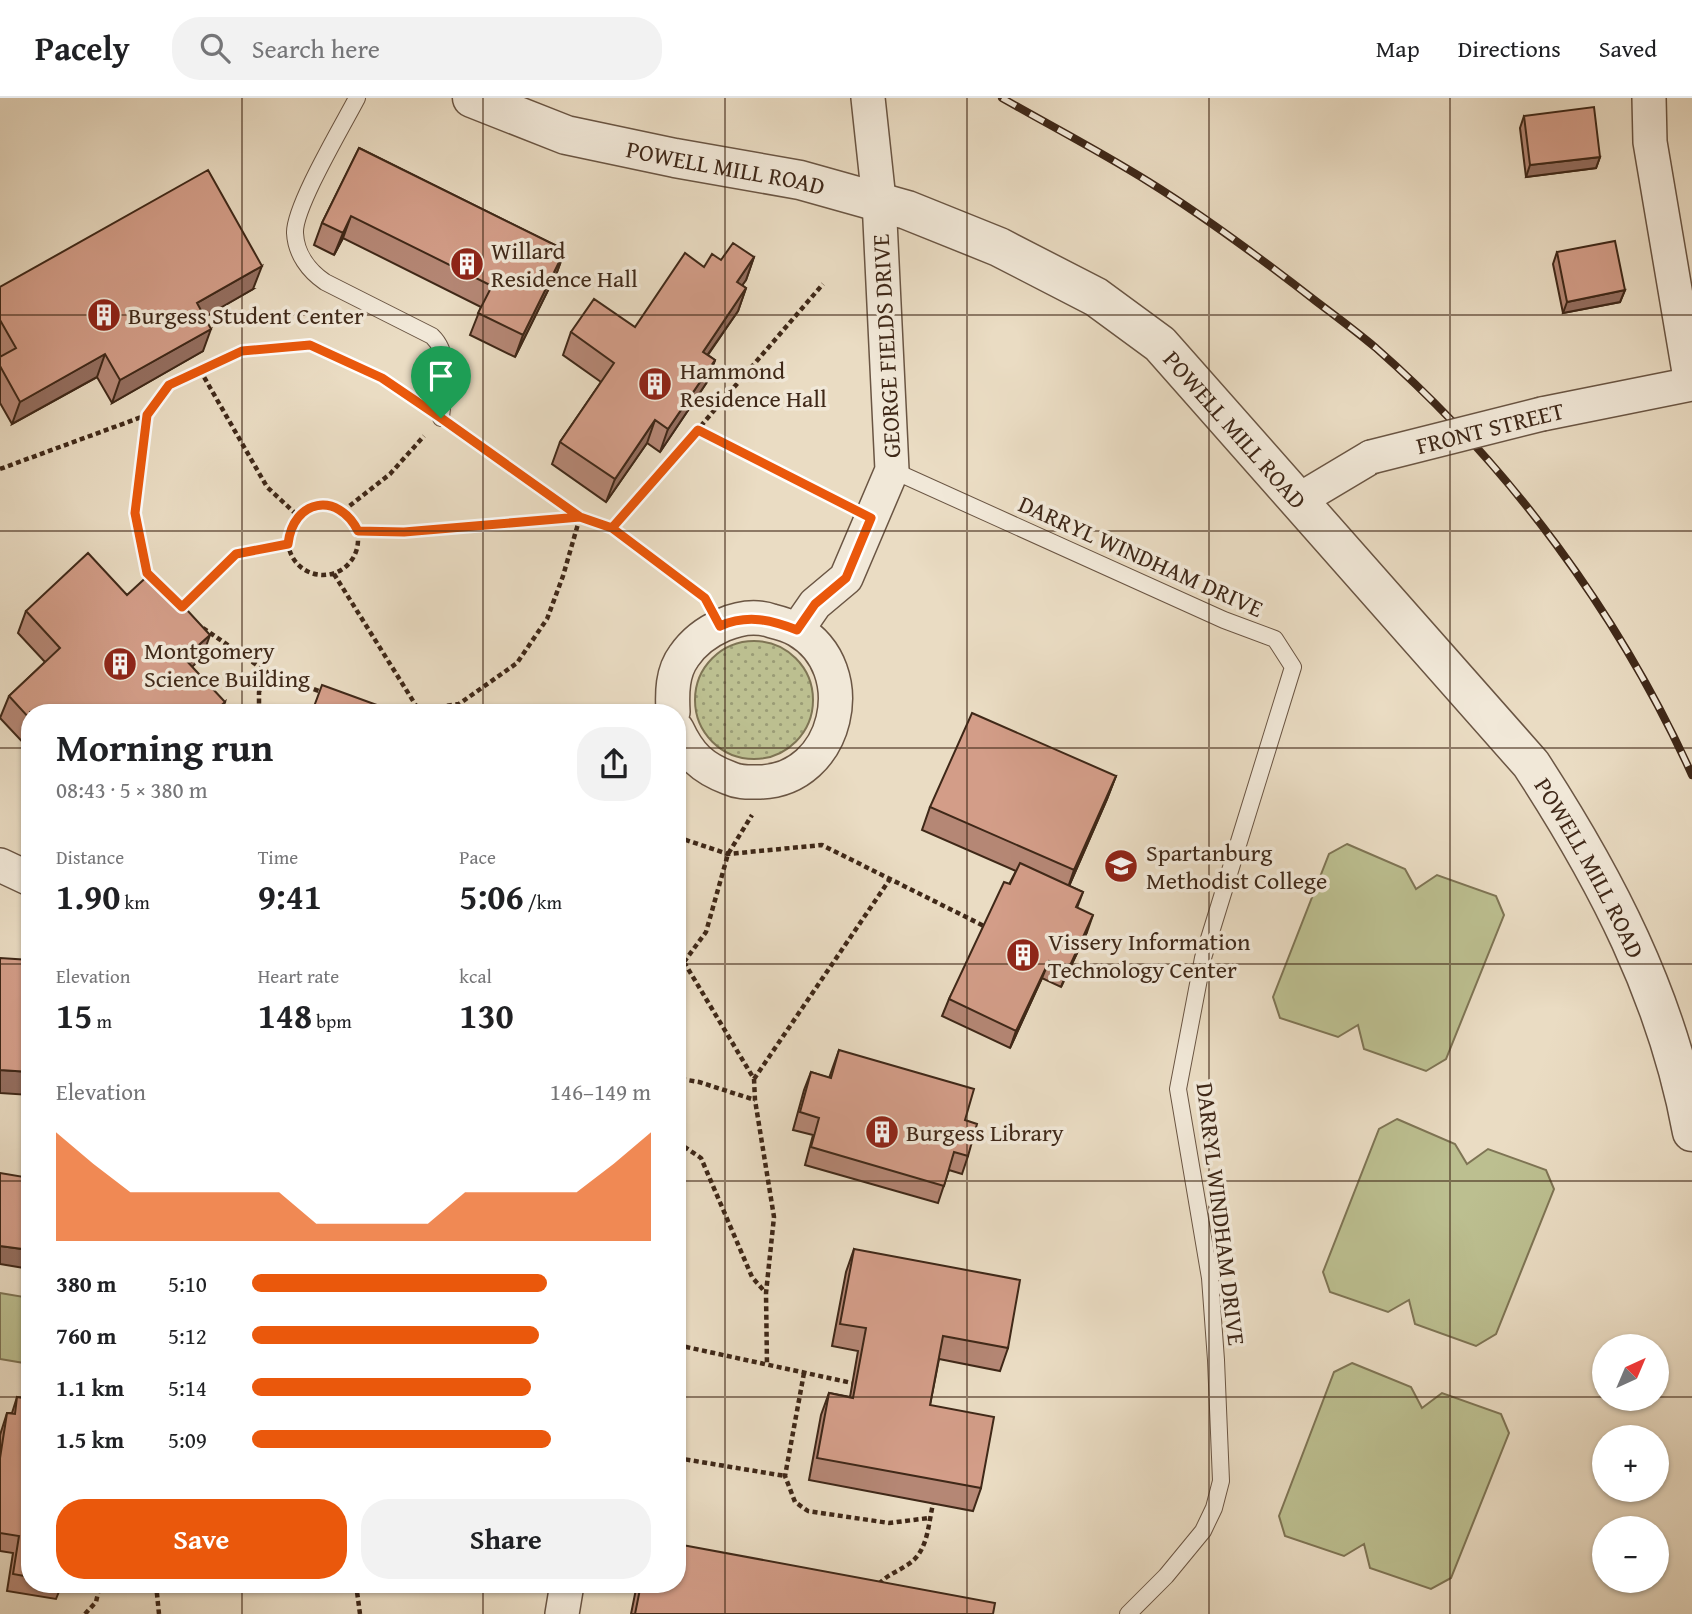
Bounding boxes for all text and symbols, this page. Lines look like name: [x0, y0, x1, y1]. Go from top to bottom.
search box: [172, 17, 662, 80]
text: Pacely: [35, 24, 130, 72]
icon: search: [196, 29, 234, 67]
text: Search here: [252, 29, 380, 68]
text: Map: [1376, 31, 1420, 66]
text: Directions: [1458, 31, 1561, 66]
text: Saved: [1599, 31, 1657, 66]
street label: POWELL MILL ROAD: [623, 131, 829, 204]
place label: Willard Residence Hall: [491, 233, 638, 296]
street label: GEORGE FIELDS DRIVE: [863, 233, 909, 459]
building icon: Willard Residence Hall: [448, 245, 486, 283]
building icon: Burgess Student Center: [85, 296, 123, 334]
place label: Burgess Student Center: [128, 298, 364, 333]
street label: POWELL MILL ROAD: [1156, 342, 1315, 516]
pin: [411, 346, 471, 418]
place label: Hammond Residence Hall: [680, 353, 827, 416]
icon: arrive: [422, 357, 460, 395]
building icon: Hammond Residence Hall: [636, 365, 674, 403]
street label: FRONT STREET: [1412, 393, 1568, 463]
street label: DARRYL WINDHAM DRIVE: [1013, 486, 1269, 626]
place label: Montgomery Science Building: [144, 633, 310, 696]
building icon: Montgomery Science Building: [101, 645, 139, 683]
text: Morning run: [56, 719, 273, 775]
button: share: [577, 727, 651, 801]
street label: POWELL MILL ROAD: [1526, 770, 1654, 963]
text: 08:43 · 5 × 380 m: [56, 773, 208, 806]
place label: Spartanburg Methodist College: [1146, 835, 1327, 898]
text: Distance: [56, 843, 124, 871]
text: Time: [258, 843, 298, 871]
text: Pace: [459, 843, 496, 871]
school or university icon: Spartanburg Methodist College: [1102, 847, 1140, 885]
text: 1.90: [56, 871, 120, 922]
text: 9:41: [258, 871, 322, 922]
text: 5:06: [459, 871, 524, 922]
text: km: [120, 888, 150, 916]
text: /km: [524, 888, 562, 916]
place label: Vissery Information Technology Center: [1048, 924, 1251, 987]
building icon: Vissery Information Technology Center: [1004, 936, 1042, 974]
text: Elevation: [56, 962, 130, 990]
text: Heart rate: [258, 962, 339, 990]
text: kcal: [459, 962, 492, 990]
text: 15: [56, 990, 92, 1041]
text: 148: [258, 990, 312, 1041]
text: 130: [459, 990, 514, 1041]
text: m: [92, 1007, 112, 1035]
text: bpm: [312, 1007, 352, 1035]
text: Elevation: [56, 1075, 146, 1108]
text: 146–149 m: [550, 1075, 651, 1108]
street label: DARRYL WINDHAM DRIVE: [1188, 1081, 1254, 1347]
building icon: Burgess Library: [863, 1113, 901, 1151]
place label: Burgess Library: [906, 1115, 1064, 1150]
text: 380 m: [56, 1267, 117, 1300]
text: 5:10: [168, 1267, 207, 1300]
text: 760 m: [56, 1319, 117, 1352]
text: 5:12: [168, 1319, 207, 1352]
north arrow: [1592, 1334, 1670, 1410]
map controls: [1592, 1334, 1669, 1593]
text: 1.1 km: [56, 1371, 124, 1404]
text: 5:14: [168, 1371, 207, 1404]
text: 1.5 km: [56, 1423, 124, 1456]
text: 5:09: [168, 1423, 207, 1456]
button: +: [1592, 1425, 1669, 1502]
button: Save: [56, 1499, 347, 1579]
button: Share: [361, 1499, 651, 1579]
button: −: [1592, 1516, 1669, 1593]

